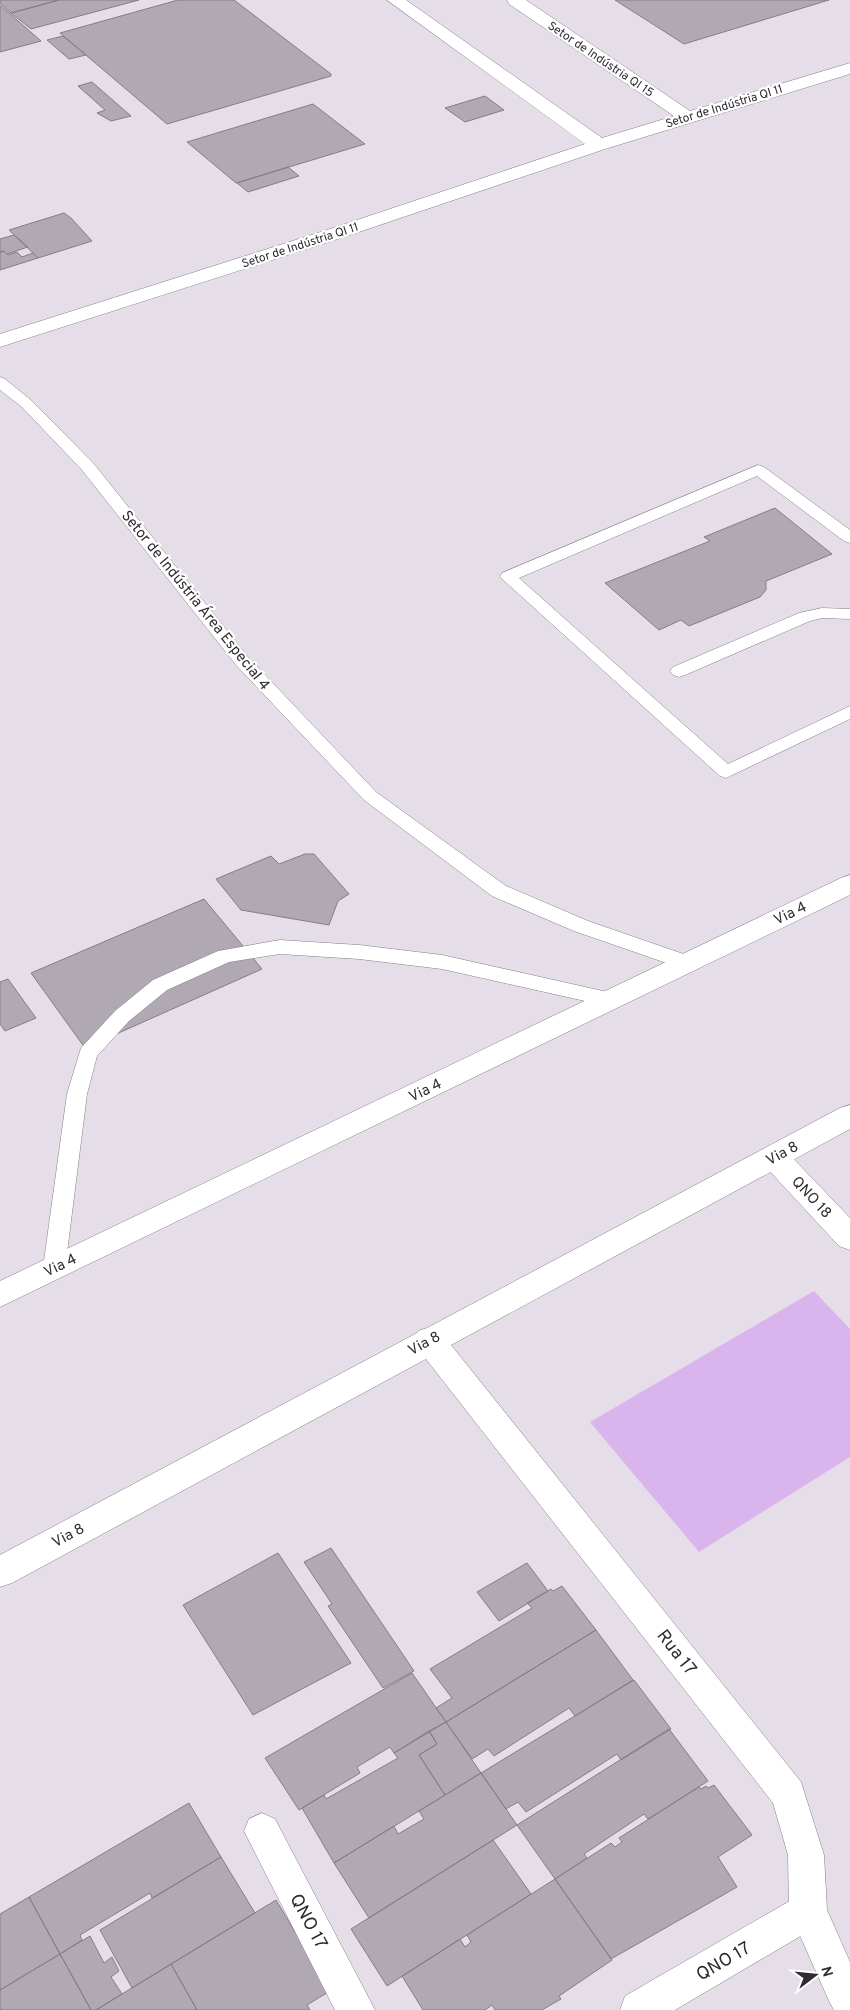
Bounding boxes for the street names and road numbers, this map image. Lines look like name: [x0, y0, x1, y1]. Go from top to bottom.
street label: Setor de Indústria QI 15: [544, 18, 657, 101]
street label: Setor de Indústria QI 11: [664, 81, 785, 132]
street label: Setor de Indústria QI 11: [240, 220, 361, 272]
street label: Setor de Indústria Área Especial 4: [116, 507, 274, 695]
street label: Via 4: [771, 898, 810, 930]
street label: Via 4: [406, 1075, 445, 1107]
street label: Via 8: [763, 1138, 802, 1171]
street label: QNO 18: [787, 1173, 835, 1223]
street label: Via 4: [41, 1250, 80, 1282]
street label: Via 8: [405, 1328, 444, 1361]
street label: Via 8: [49, 1520, 88, 1553]
street label: Rua 17: [651, 1625, 701, 1680]
street label: QNO 17: [284, 1890, 332, 1953]
street label: QNO 17: [692, 1938, 755, 1987]

